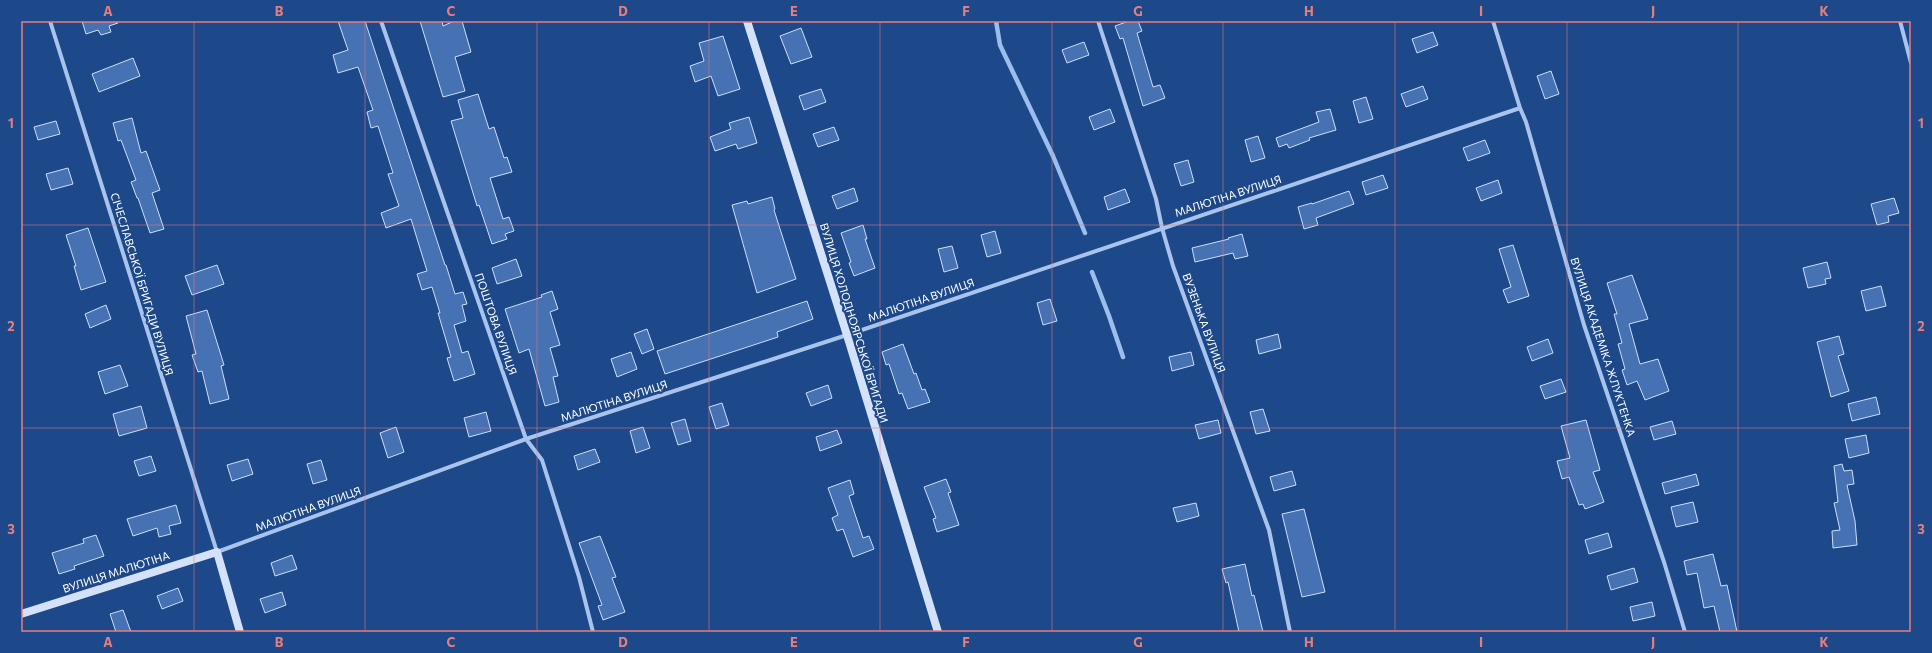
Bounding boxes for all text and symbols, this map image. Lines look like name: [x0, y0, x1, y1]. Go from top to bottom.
text: A: [103, 3, 113, 19]
text: B: [275, 3, 284, 19]
text: C: [447, 3, 456, 19]
text: D: [618, 3, 628, 19]
text: E: [790, 3, 798, 19]
text: F: [962, 3, 970, 19]
text: G: [1133, 3, 1143, 19]
text: H: [1304, 3, 1314, 19]
text: I: [1479, 3, 1483, 19]
text: J: [1651, 3, 1655, 19]
text: K: [1819, 3, 1829, 19]
text: 1: [8, 115, 14, 131]
text: 1: [1918, 115, 1924, 131]
street label: МАЛЮТІНА ВУЛИЦЯ: [1173, 172, 1283, 219]
street label: СІЧЕСЛАВСЬКОЇ БРИГАДИ ВУЛИЦЯ: [108, 191, 177, 377]
street label: ВУЛИЦЯ ХОЛОДНОЯРСЬКОЇ БРИГАДИ: [818, 221, 892, 424]
street label: ВУЛИЦЯ АКАДЕМІКА ЖЛУКТЕНКА: [1568, 256, 1639, 438]
street label: ПОШТОВА ВУЛИЦЯ: [473, 271, 520, 376]
street label: ВУЗЕНЬКА ВУЛИЦЯ: [1180, 271, 1229, 374]
street label: МАЛЮТІНА ВУЛИЦЯ: [866, 275, 976, 324]
text: 2: [7, 318, 15, 334]
text: 2: [1917, 318, 1925, 334]
street label: МАЛЮТІНА ВУЛИЦЯ: [559, 377, 669, 424]
street label: МАЛЮТІНА ВУЛИЦЯ: [253, 483, 363, 534]
text: 3: [7, 521, 15, 537]
text: 3: [1917, 521, 1925, 537]
street label: ВУЛИЦЯ МАЛЮТІНА: [61, 548, 171, 595]
text: A: [103, 634, 113, 650]
text: B: [275, 634, 284, 650]
text: C: [447, 634, 456, 650]
text: D: [618, 634, 628, 650]
text: E: [790, 634, 798, 650]
text: F: [962, 634, 970, 650]
text: G: [1133, 634, 1143, 650]
text: H: [1304, 634, 1314, 650]
text: I: [1479, 634, 1483, 650]
text: J: [1651, 634, 1655, 650]
text: K: [1819, 634, 1829, 650]

